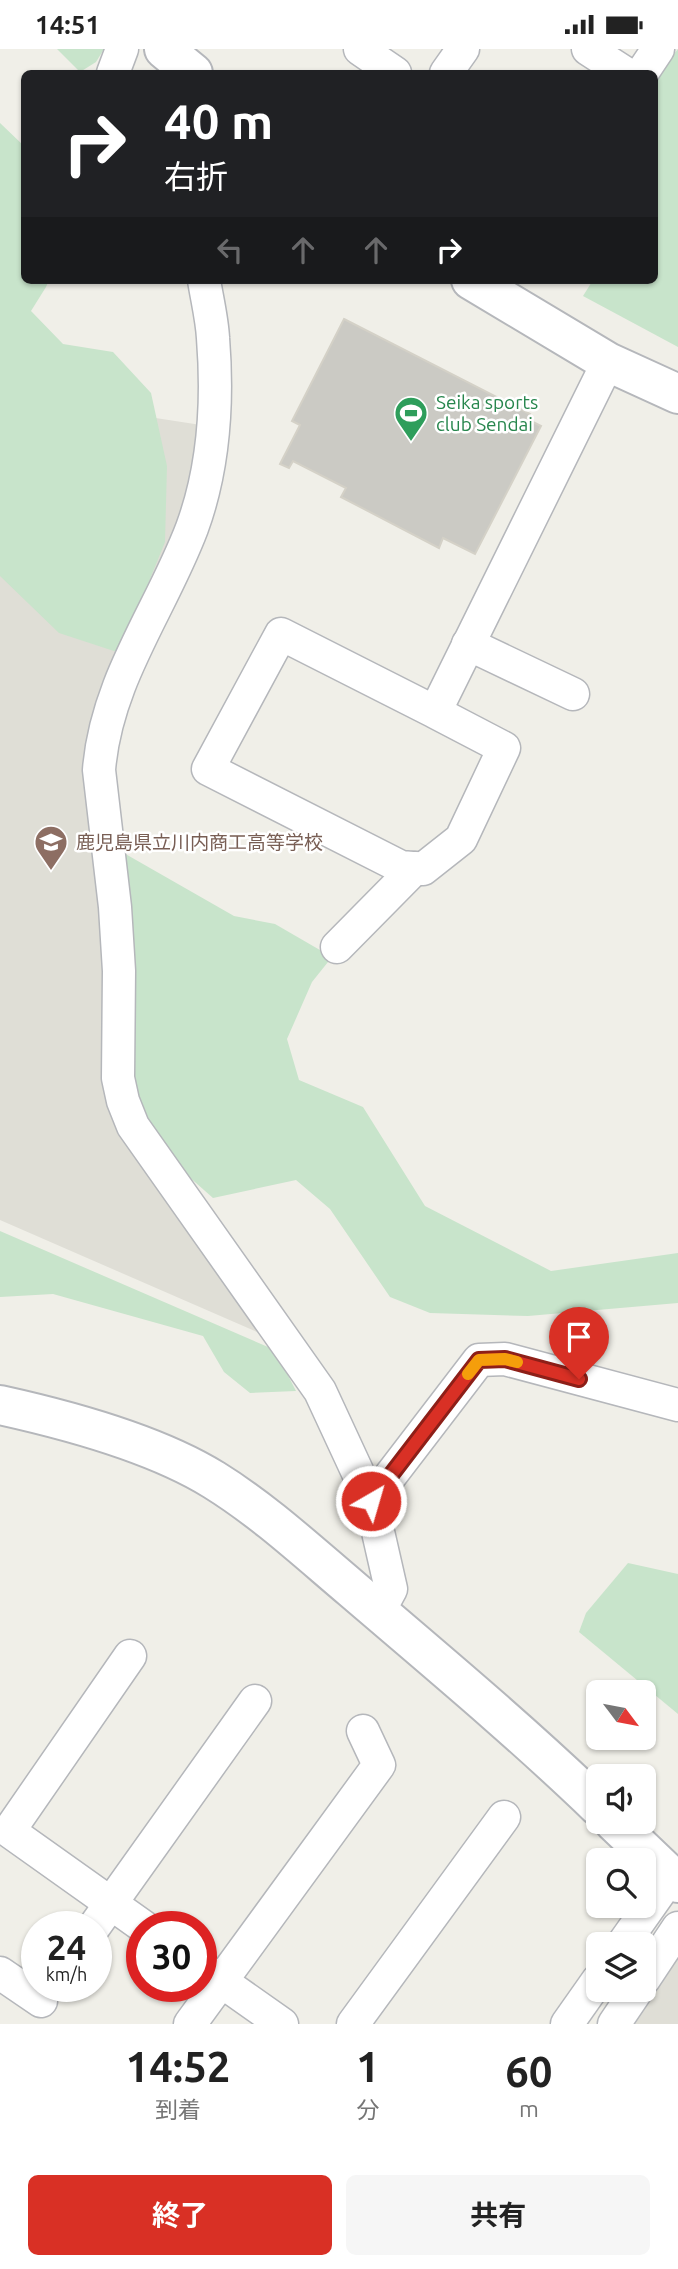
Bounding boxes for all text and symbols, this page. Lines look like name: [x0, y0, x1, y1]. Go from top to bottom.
text: 14:51: [35, 10, 100, 39]
text: 40 m: [164, 93, 273, 148]
icon: right: [49, 98, 140, 189]
text: 右折: [164, 158, 228, 194]
icon: left: [211, 231, 249, 269]
icon: ahead: [284, 231, 322, 269]
icon: ahead: [357, 231, 395, 269]
icon: right: [430, 231, 468, 269]
place label: Seika sports club Sendai: [436, 391, 538, 435]
sports icon: Seika sports club Sendai: [392, 394, 430, 443]
school or university icon: 鹿児島県立川内商工高等学校: [32, 823, 70, 872]
place label: 鹿児島県立川内商工高等学校: [76, 831, 323, 853]
pin: [549, 1307, 609, 1379]
icon: arrive: [560, 1318, 598, 1356]
position arrow: [334, 1464, 408, 1538]
north arrow: [586, 1680, 656, 1750]
map controls: [586, 1680, 656, 2002]
button: sound: [586, 1764, 656, 1834]
button: search: [586, 1848, 656, 1918]
speed limit sign: 30: [126, 1911, 217, 2002]
text: 24: [47, 1927, 86, 1967]
button: layers: [586, 1932, 656, 2002]
text: km/h: [46, 1964, 87, 1984]
text: 14:52: [125, 2043, 231, 2090]
text: 1: [356, 2043, 380, 2090]
text: 60: [505, 2048, 553, 2095]
text: m: [519, 2096, 539, 2121]
text: 到着: [155, 2097, 201, 2122]
text: 分: [356, 2097, 379, 2122]
button: 終了: [28, 2175, 332, 2255]
button: 共有: [346, 2175, 650, 2255]

